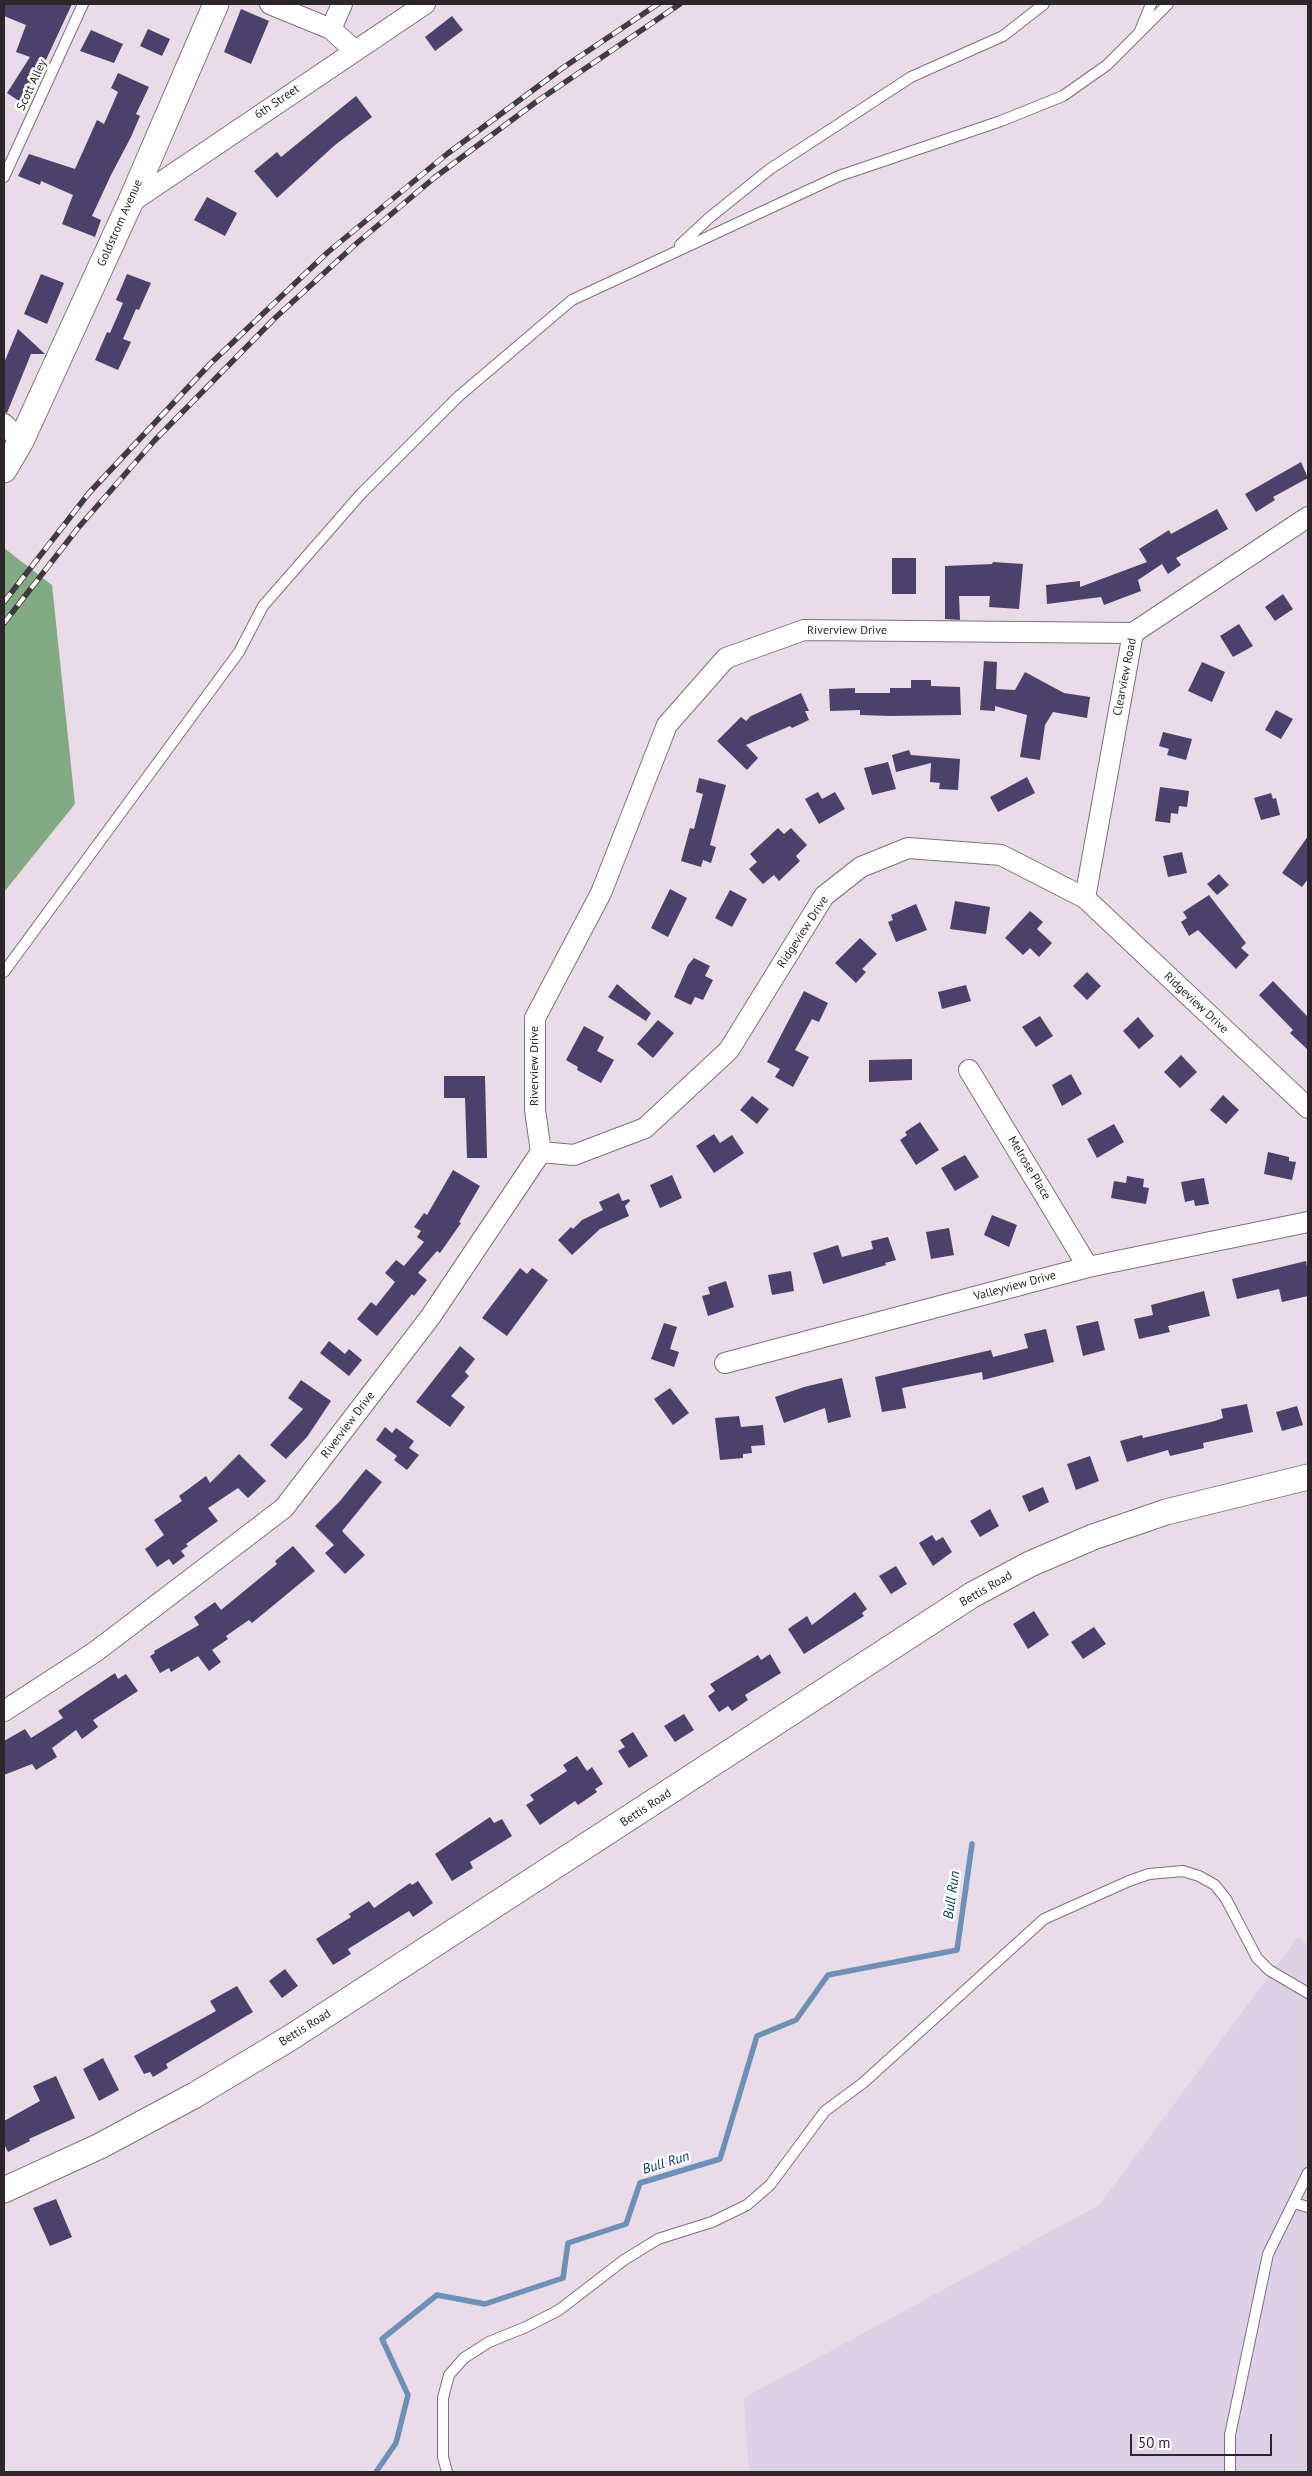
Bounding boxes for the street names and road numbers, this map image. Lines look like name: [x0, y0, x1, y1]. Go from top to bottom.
street label: Scott Alley: [14, 57, 50, 113]
street label: 6th Street: [252, 82, 302, 122]
street label: Goldstrom Avenue: [94, 177, 146, 269]
street label: Riverview Drive: [807, 624, 887, 638]
street label: Clearview Road: [1110, 637, 1140, 717]
street label: Ridgeview Drive: [774, 893, 832, 971]
street label: Ridgeview Drive: [1161, 969, 1231, 1037]
street label: Riverview Drive: [528, 1026, 542, 1106]
street label: Melrose Place: [1004, 1134, 1054, 1202]
street label: Valleyview Drive: [972, 1268, 1058, 1304]
street label: Riverview Drive: [318, 1389, 378, 1461]
street label: Bettis Road: [957, 1568, 1015, 1610]
street label: Bettis Road: [618, 1786, 674, 1830]
street label: Bettis Road: [277, 2006, 333, 2050]

